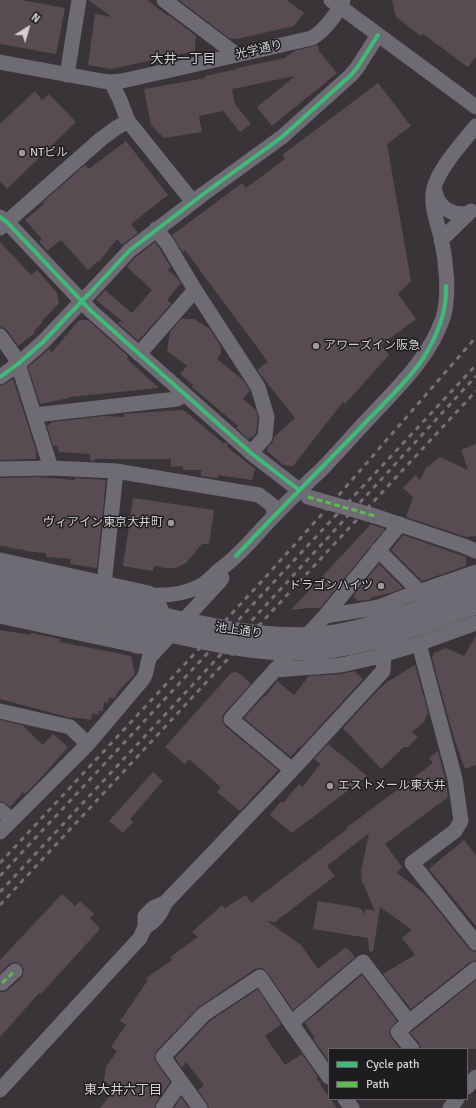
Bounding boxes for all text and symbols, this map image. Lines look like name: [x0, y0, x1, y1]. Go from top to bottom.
north arrow: [8, 8, 48, 48]
text: N: [29, 11, 42, 26]
street label: 光学通り: [234, 38, 284, 62]
district label: 大井一丁目: [151, 52, 215, 68]
place label: NTビル: [30, 146, 68, 160]
marker: NTビル: [17, 148, 27, 158]
place label: アワーズイン阪急: [324, 339, 420, 353]
marker: アワーズイン阪急: [311, 341, 321, 351]
place label: ヴィアイン東京大井町: [43, 516, 163, 530]
marker: ヴィアイン東京大井町: [166, 518, 176, 528]
place label: ドラゴンハイツ: [289, 579, 373, 593]
marker: ドラゴンハイツ: [376, 581, 386, 591]
street label: 池上通り: [214, 621, 264, 641]
place label: エストメール東大井: [338, 779, 446, 793]
marker: エストメール東大井: [325, 781, 335, 791]
legend: [328, 1048, 468, 1100]
text: Cycle path: [366, 1057, 419, 1072]
text: Path: [366, 1077, 389, 1092]
district label: 東大井六丁目: [84, 1083, 162, 1099]

